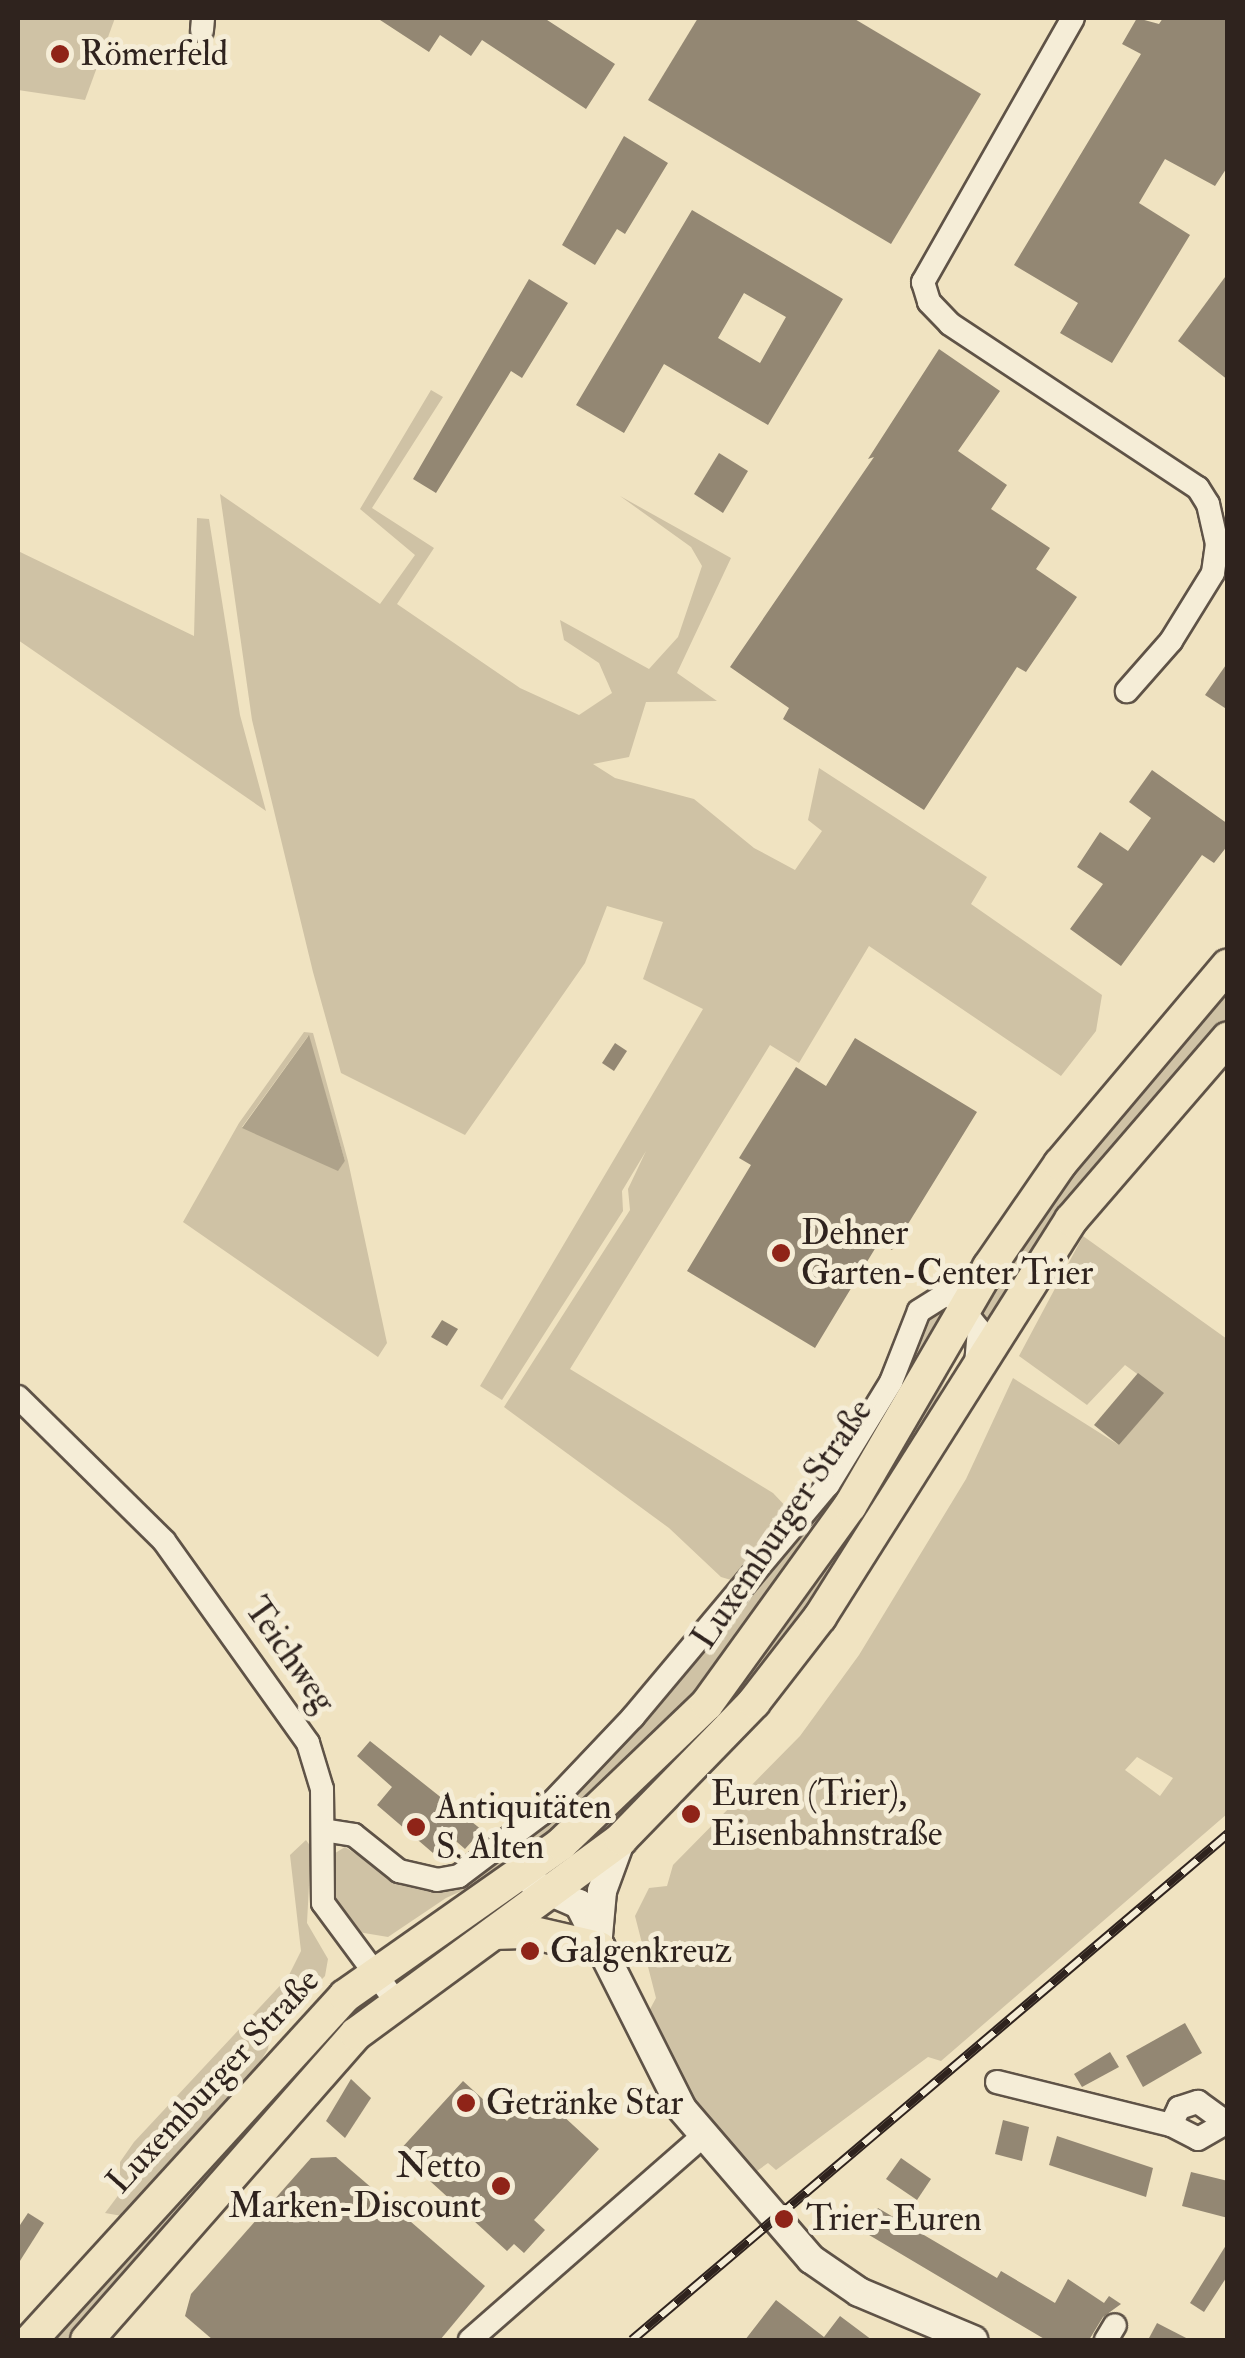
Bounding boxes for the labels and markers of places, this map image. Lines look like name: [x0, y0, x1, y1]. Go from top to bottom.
place label: Römerfeld: [80, 33, 228, 75]
marker: Römerfeld: [49, 43, 71, 65]
place label: Dehner Garten-Center Trier: [801, 1212, 1093, 1294]
marker: Dehner Garten-Center Trier: [770, 1242, 792, 1264]
place label: Euren (Trier), Eisenbahnstraße: [711, 1773, 942, 1855]
place label: Antiquitäten S. Alten: [436, 1786, 612, 1868]
marker: Euren (Trier), Eisenbahnstraße: [680, 1803, 702, 1825]
marker: Antiquitäten S. Alten: [405, 1816, 427, 1838]
place label: Galgenkreuz: [550, 1930, 732, 1972]
marker: Galgenkreuz: [519, 1940, 541, 1962]
place label: Getränke Star: [486, 2082, 683, 2124]
marker: Getränke Star: [455, 2092, 477, 2114]
place label: Netto Marken-Discount: [228, 2145, 481, 2227]
marker: Netto Marken-Discount: [490, 2175, 512, 2197]
place label: Trier-Euren: [806, 2198, 982, 2240]
marker: Trier-Euren: [771, 2206, 797, 2232]

